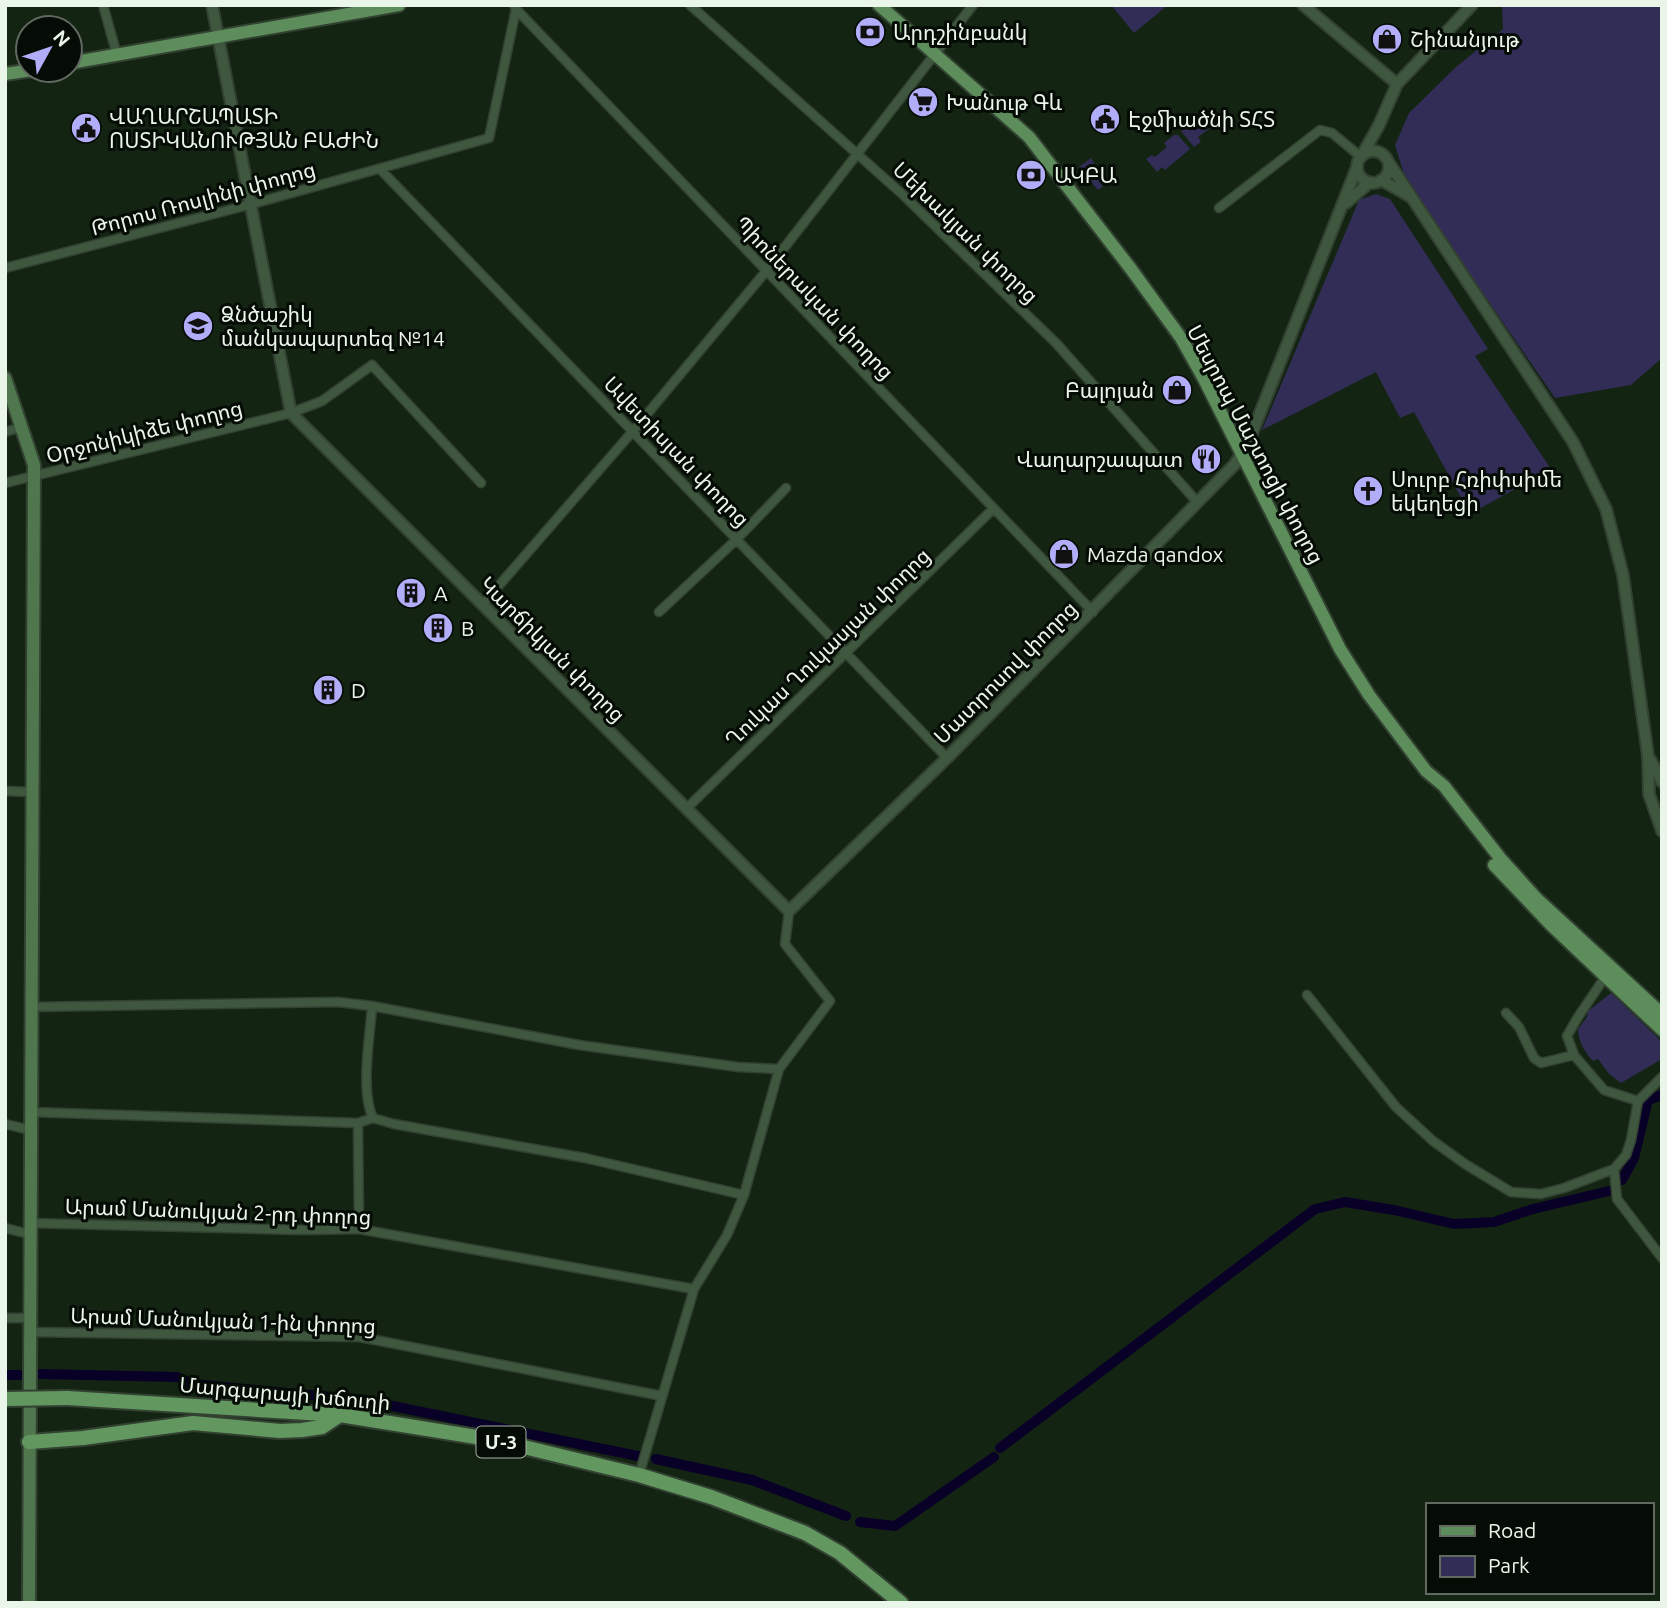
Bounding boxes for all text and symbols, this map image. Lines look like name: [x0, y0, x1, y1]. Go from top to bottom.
north arrow: [14, 14, 84, 84]
bank icon: Արդշինբանկ: [853, 15, 887, 49]
place label: Արդշինբանկ: [893, 20, 1027, 45]
shop icon: Շինանյութ: [1370, 22, 1404, 56]
text: N: [49, 26, 75, 51]
place label: Շինանյութ: [1410, 27, 1520, 52]
supermarket icon: Խանութ Գև: [906, 85, 940, 119]
place label: Խանութ Գև: [946, 90, 1063, 115]
public building icon: Էջմիածնի ՏՀՏ: [1088, 102, 1122, 136]
place label: ՎԱՂԱՐՇԱՊԱՏԻ ՈՍՏԻԿԱՆՈՒԹՅԱՆ ԲԱԺԻՆ: [109, 104, 379, 152]
place label: Էջմիածնի ՏՀՏ: [1128, 107, 1275, 132]
public building icon: ՎԱՂԱՐՇԱՊԱՏԻ ՈՍՏԻԿԱՆՈՒԹՅԱՆ ԲԱԺԻՆ: [69, 111, 103, 145]
street label: Թորոս Ռոսլինի փողոց: [88, 156, 318, 241]
street label: Մեխակյան փողոց: [888, 157, 1043, 308]
bank icon: ԱԿԲԱ: [1014, 158, 1048, 192]
place label: ԱԿԲԱ: [1054, 163, 1117, 187]
street label: Պիոներական փողոց: [730, 211, 899, 384]
place label: Ձնծաշիկ մանկապարտեզ №14: [221, 302, 445, 351]
school or university icon: Ձնծաշիկ մանկապարտեզ №14: [181, 309, 215, 343]
street label: Մեսրոպ Մաշտոցի փողոց: [1182, 321, 1329, 568]
street label: Ավետիսյան փողոց: [599, 371, 755, 531]
shop icon: Բալոյան: [1160, 373, 1194, 407]
place label: Բալոյան: [1065, 378, 1154, 403]
street label: Օրջոնիկիձե փողոց: [43, 395, 245, 468]
restaurant icon: Վաղարշապատ: [1189, 442, 1223, 476]
place label: Վաղարշապատ: [1017, 447, 1183, 472]
place label: Սուրբ Հռիփսիմե եկեղեցի: [1391, 467, 1562, 516]
church icon: Սուրբ Հռիփսիմե եկեղեցի: [1351, 474, 1385, 508]
shop icon: Mazda qandox: [1047, 537, 1081, 571]
place label: Mazda qandox: [1087, 542, 1224, 566]
street label: Ղուկաս Ղուկասյան փողոց: [720, 543, 935, 752]
street label: Կարճիկյան փողոց: [475, 571, 631, 727]
building icon: A: [394, 576, 428, 610]
place label: A: [434, 581, 448, 605]
street label: Մատրոսով փողոց: [929, 596, 1082, 749]
building icon: B: [421, 611, 455, 645]
place label: B: [461, 616, 474, 640]
building icon: D: [311, 673, 345, 707]
place label: D: [351, 678, 366, 702]
street label: Արամ Մանուկյան 2-րդ փողոց: [64, 1194, 372, 1229]
street label: Արամ Մանուկյան 1-ին փողոց: [70, 1303, 376, 1338]
street label: Մարգարայի խճուղի: [178, 1372, 391, 1415]
road number: Մ-3: [476, 1426, 526, 1458]
legend: [1426, 1503, 1653, 1594]
text: Road: [1488, 1518, 1536, 1542]
text: Park: [1488, 1553, 1530, 1577]

